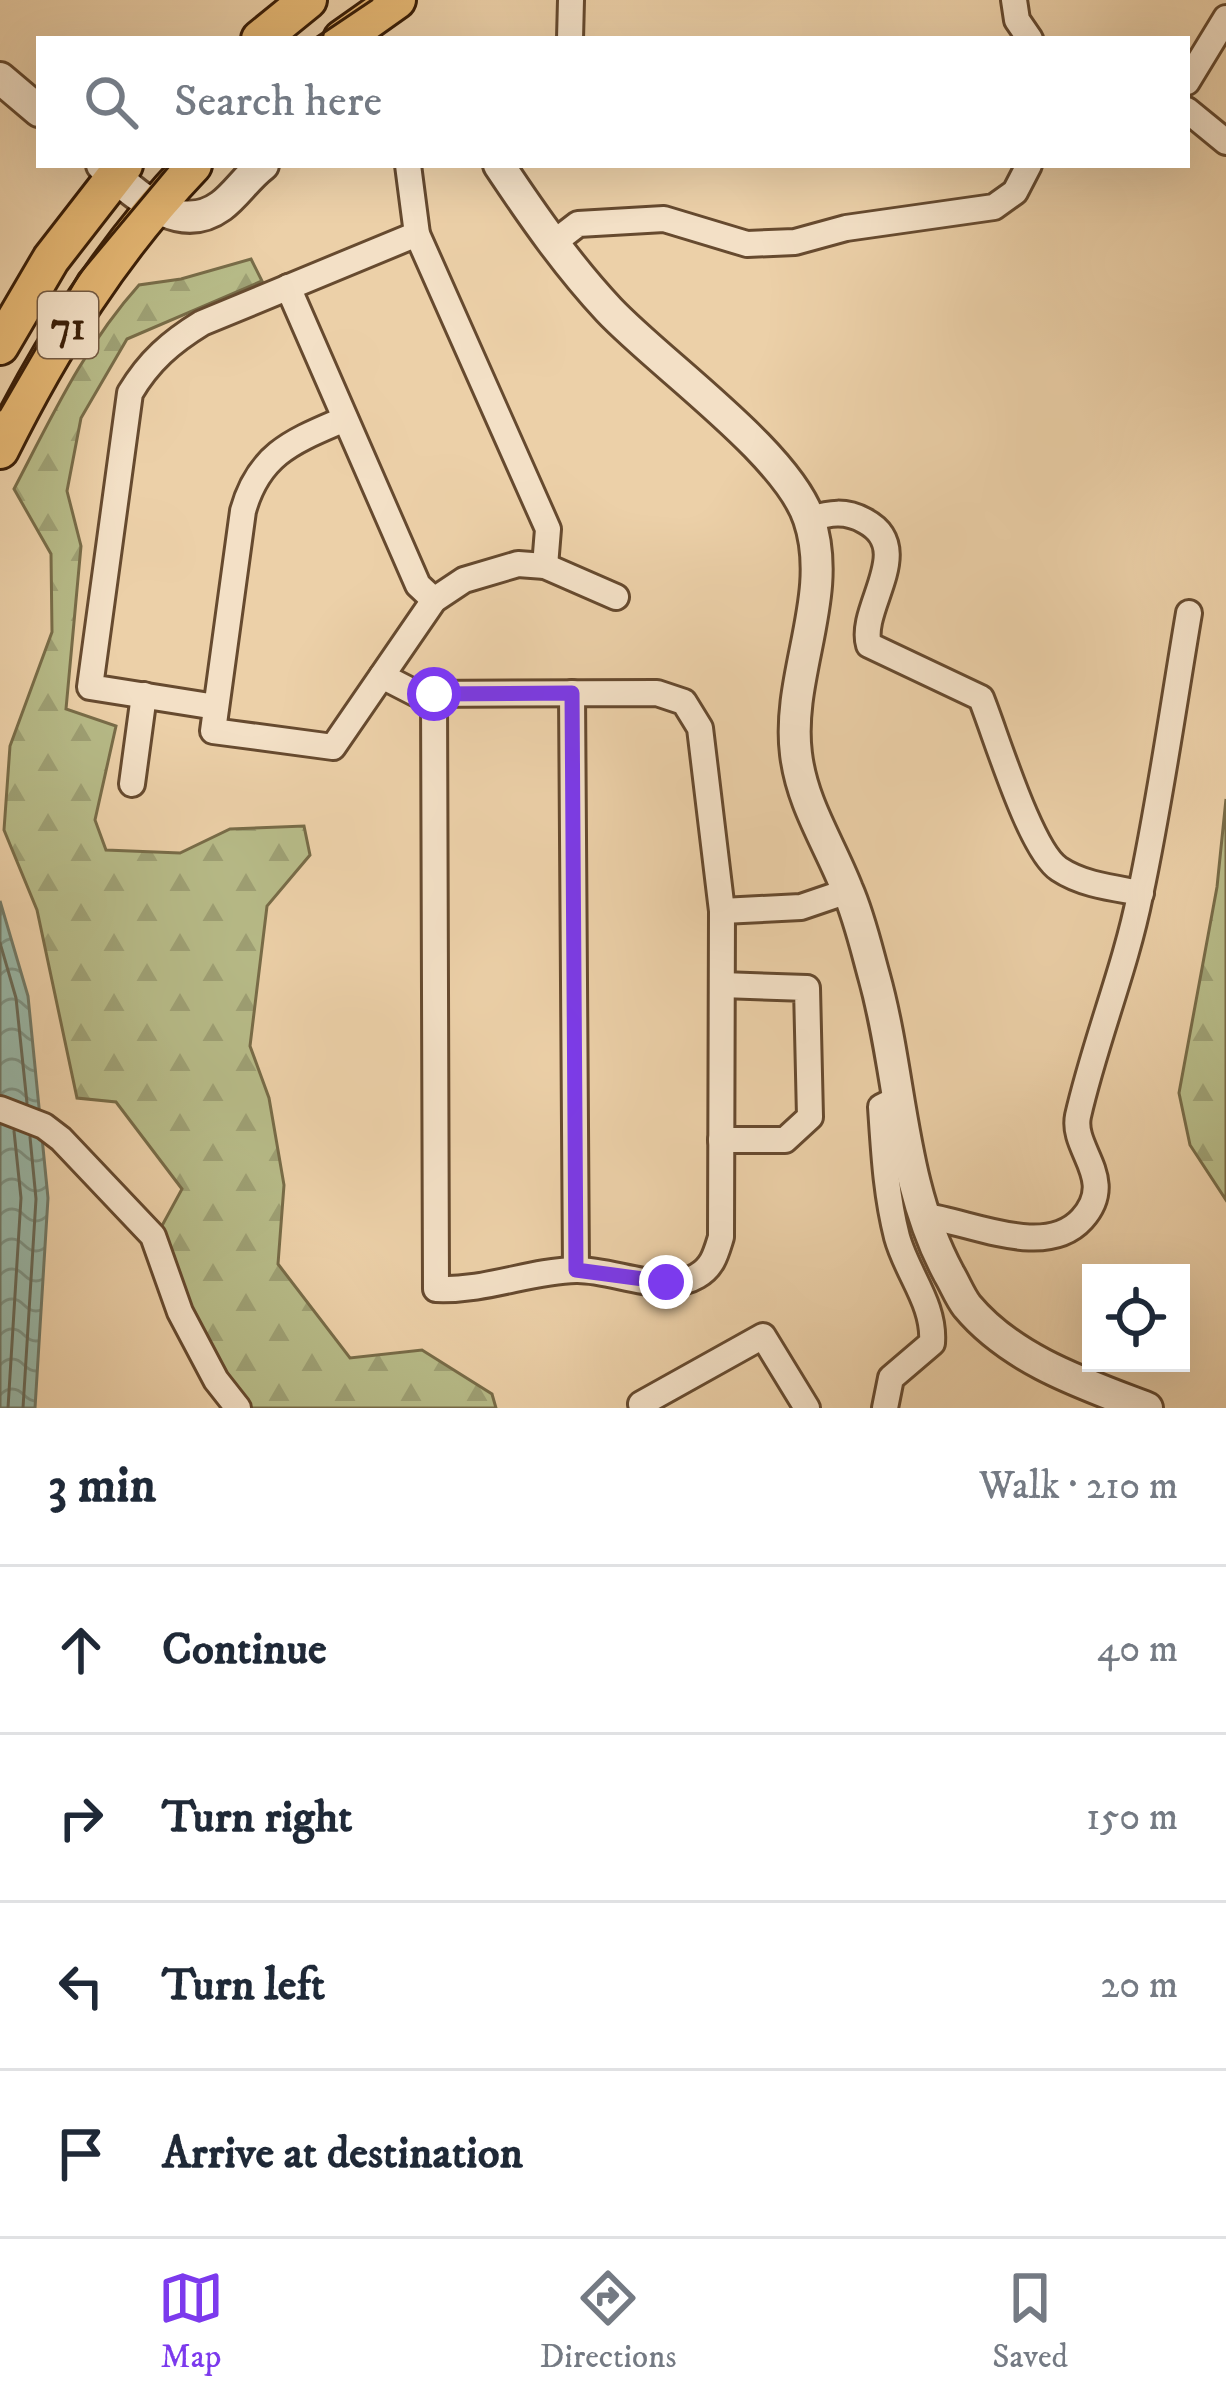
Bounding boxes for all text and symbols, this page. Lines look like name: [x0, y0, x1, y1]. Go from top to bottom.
search box: [36, 36, 1190, 168]
icon: search: [78, 69, 144, 135]
text: Search here: [174, 74, 382, 130]
road number: 71: [38, 292, 98, 358]
route start: [407, 667, 461, 721]
route end: [639, 1255, 693, 1309]
map controls: [1082, 1264, 1190, 1372]
button: locate: [1082, 1264, 1190, 1372]
text: 3 min: [48, 1454, 156, 1518]
text: Walk · 210 m: [979, 1462, 1178, 1511]
icon: ahead: [48, 1617, 114, 1683]
text: Continue: [162, 1622, 327, 1678]
text: 40 m: [1097, 1625, 1178, 1674]
icon: right: [48, 1785, 114, 1851]
text: Turn right: [162, 1790, 352, 1846]
text: 150 m: [1086, 1793, 1178, 1842]
icon: left: [48, 1953, 114, 2019]
text: Turn left: [162, 1958, 325, 2014]
text: 20 m: [1100, 1961, 1178, 2010]
icon: arrive: [48, 2121, 114, 2187]
text: Arrive at destination: [162, 2126, 523, 2182]
tab: Map: [158, 2265, 224, 2378]
tab: Directions: [540, 2265, 676, 2378]
tab: Saved: [992, 2265, 1068, 2378]

